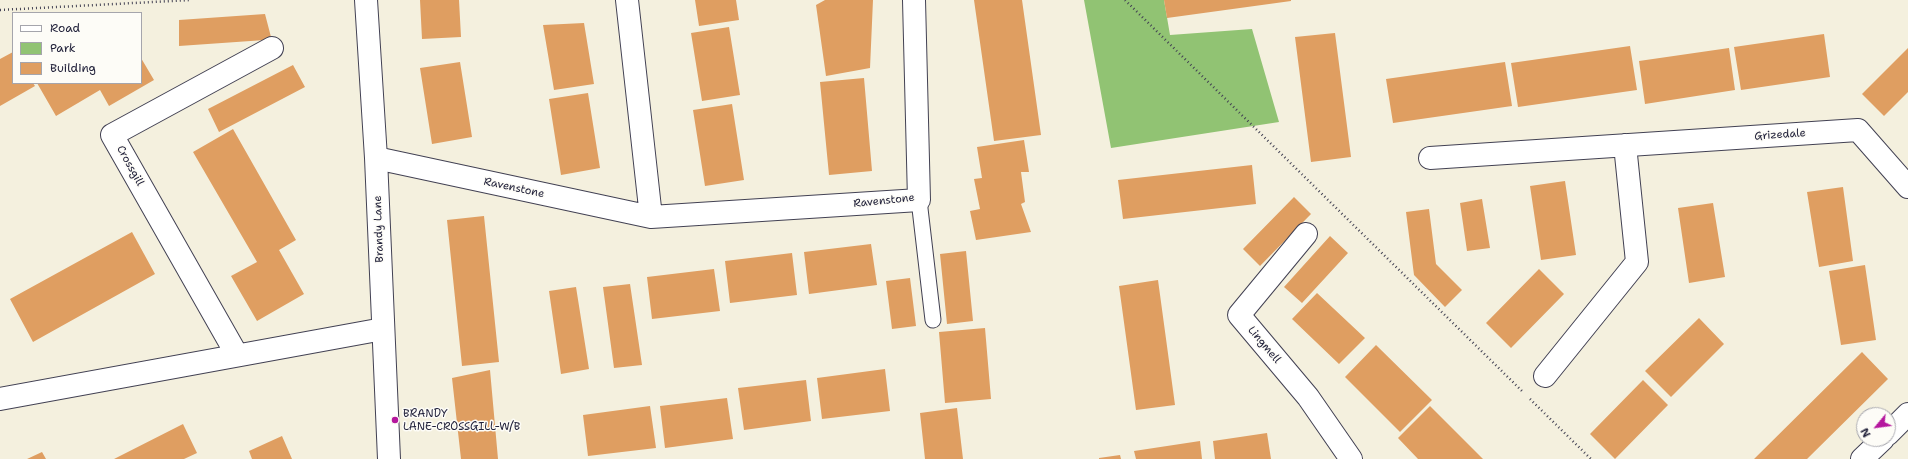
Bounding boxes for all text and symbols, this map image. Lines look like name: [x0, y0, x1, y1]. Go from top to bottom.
legend: [12, 12, 142, 84]
text: Road: [50, 20, 80, 36]
text: Park: [50, 40, 76, 56]
text: Building: [50, 60, 96, 76]
street label: Grizedale: [1754, 127, 1806, 143]
street label: Crossgill: [114, 143, 146, 189]
street label: Ravenstone: [483, 175, 545, 201]
street label: Ravenstone: [853, 191, 915, 211]
street label: Brandy Lane: [371, 195, 387, 263]
street label: Lingmell: [1245, 324, 1283, 366]
place label: BRANDY LANE-CROSSGILL-W/B: [403, 407, 520, 433]
north arrow: [1856, 407, 1896, 447]
marker: BRANDY LANE-CROSSGILL-W/B: [390, 415, 400, 425]
text: N: [1857, 425, 1875, 440]

